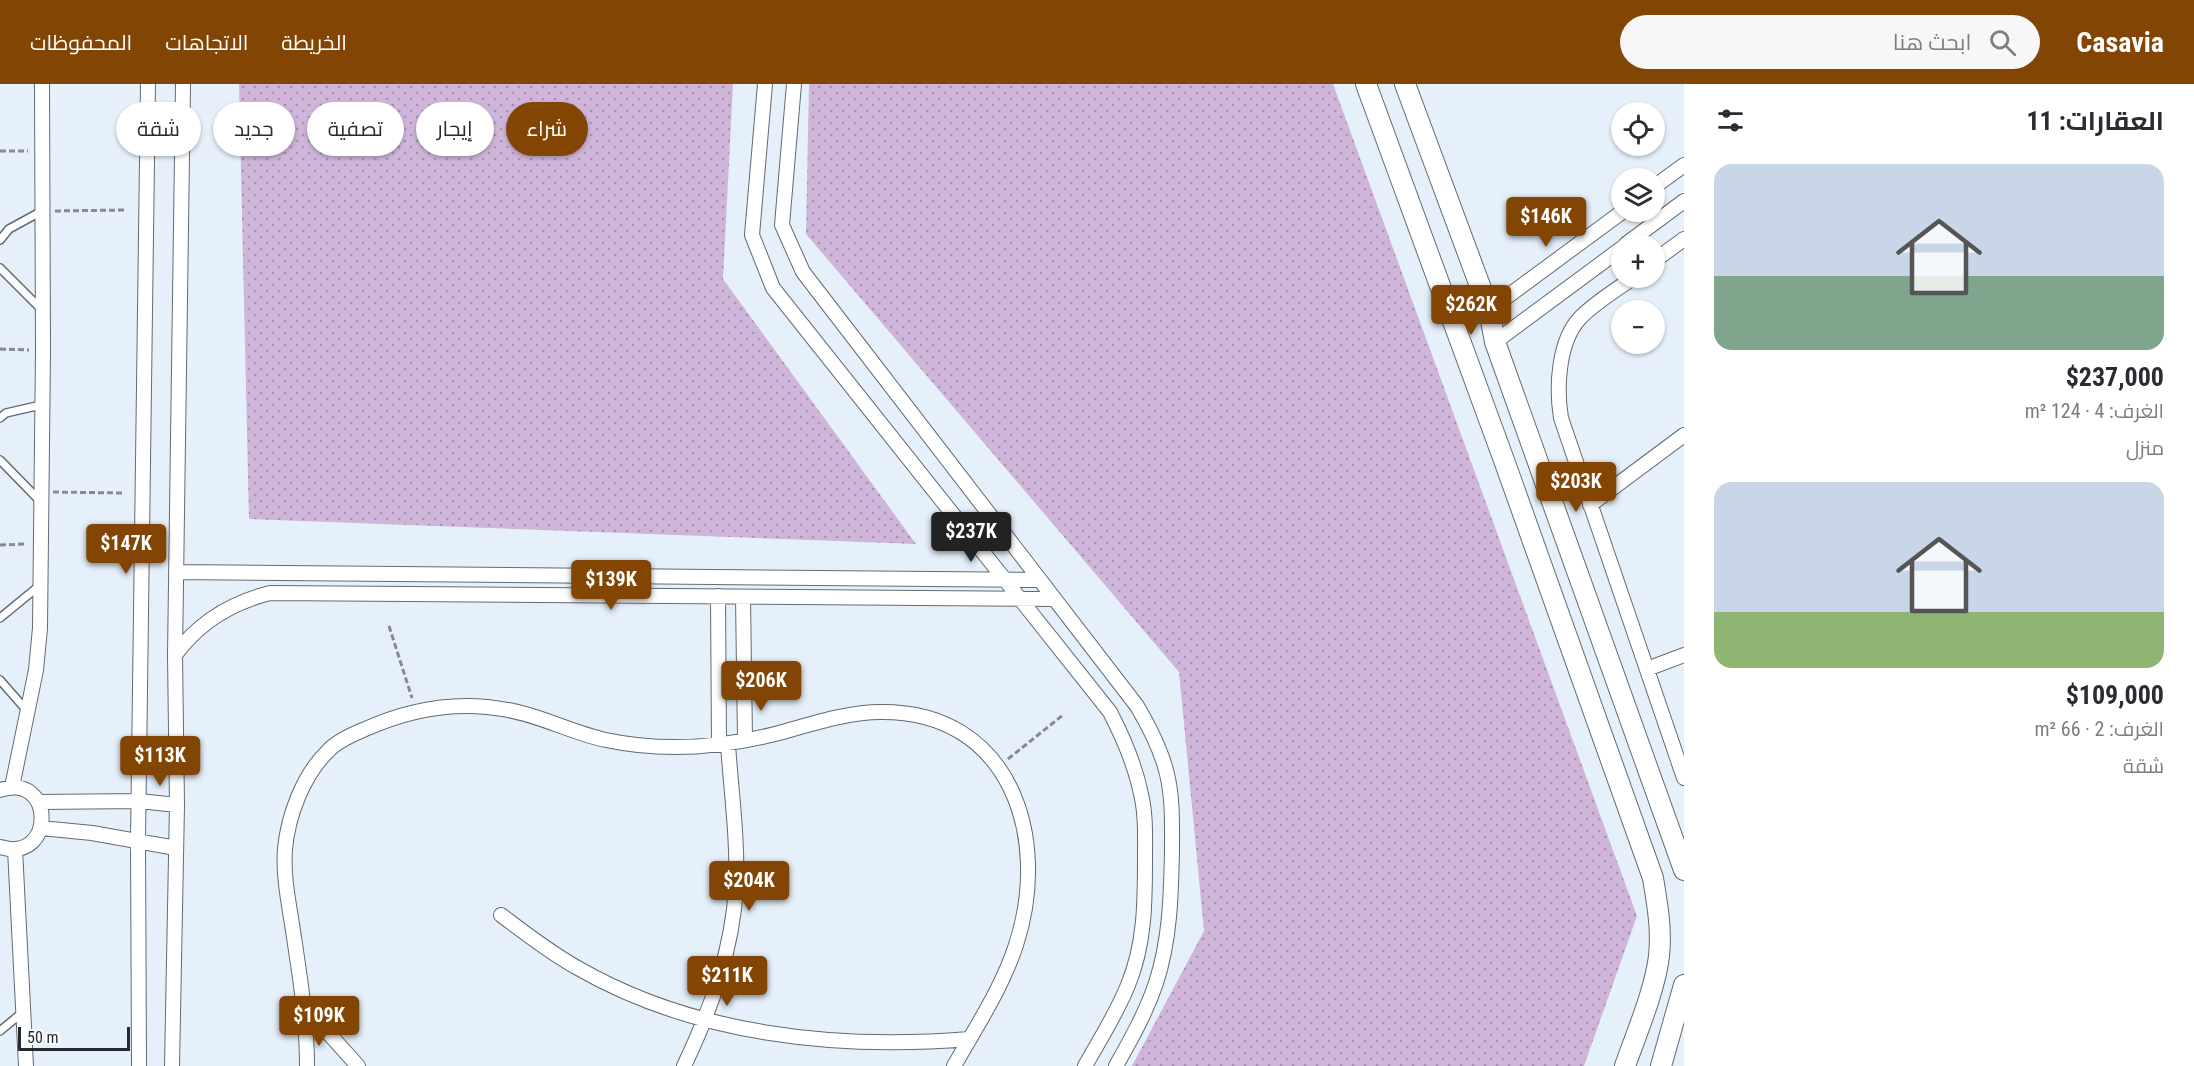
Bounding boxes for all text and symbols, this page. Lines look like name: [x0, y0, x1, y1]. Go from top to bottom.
search box: [1620, 15, 2040, 69]
icon: search: [1986, 26, 2019, 59]
text: Casavia: [2076, 26, 2164, 59]
text: ابحث هنا: [1893, 30, 1971, 55]
text: المحفوظات: [30, 31, 132, 55]
text: الاتجاهات: [165, 31, 248, 55]
text: الخريطة: [281, 31, 347, 55]
chip: شقة: [116, 102, 201, 156]
chip: جديد: [213, 102, 295, 156]
chip: تصفية: [307, 102, 404, 156]
chip: إيجار: [416, 102, 494, 156]
chip: شراء: [506, 102, 588, 156]
map controls: [1611, 102, 1665, 354]
button: locate: [1611, 102, 1665, 156]
icon: filters: [1714, 104, 1747, 137]
text: العقارات: 11: [2026, 106, 2164, 136]
button: layers: [1611, 168, 1665, 222]
pin: $146K: [1504, 197, 1588, 248]
icon: home: [1885, 203, 1993, 311]
text: $146K: [1520, 204, 1572, 228]
button: +: [1611, 234, 1665, 288]
pin: $262K: [1429, 285, 1513, 336]
text: $262K: [1445, 292, 1497, 316]
button: −: [1611, 300, 1665, 354]
text: $237,000: [2066, 362, 2164, 392]
text: الغرف: 4 · 124 m²: [2025, 399, 2164, 423]
text: منزل: [2126, 436, 2164, 460]
pin: $203K: [1534, 462, 1618, 513]
text: $203K: [1550, 469, 1602, 493]
pin: $237K: [929, 512, 1013, 563]
text: $237K: [945, 519, 997, 543]
icon: home: [1885, 521, 1993, 629]
pin: $147K: [84, 524, 168, 575]
text: $147K: [100, 531, 152, 555]
pin: $139K: [569, 560, 653, 611]
text: $139K: [585, 567, 637, 591]
pin: $206K: [719, 661, 803, 712]
text: $206K: [735, 668, 787, 692]
text: $109,000: [2066, 680, 2164, 710]
text: الغرف: 2 · 66 m²: [2035, 717, 2164, 741]
pin: $113K: [118, 736, 202, 787]
text: $113K: [134, 743, 186, 767]
text: شقة: [2123, 754, 2164, 778]
pin: $204K: [707, 861, 791, 912]
text: $204K: [723, 868, 775, 892]
pin: $211K: [685, 956, 769, 1007]
text: $211K: [701, 963, 753, 987]
pin: $109K: [277, 996, 361, 1047]
text: $109K: [293, 1003, 345, 1027]
scale bar: [18, 1024, 130, 1052]
text: 50 m: [27, 1028, 59, 1047]

